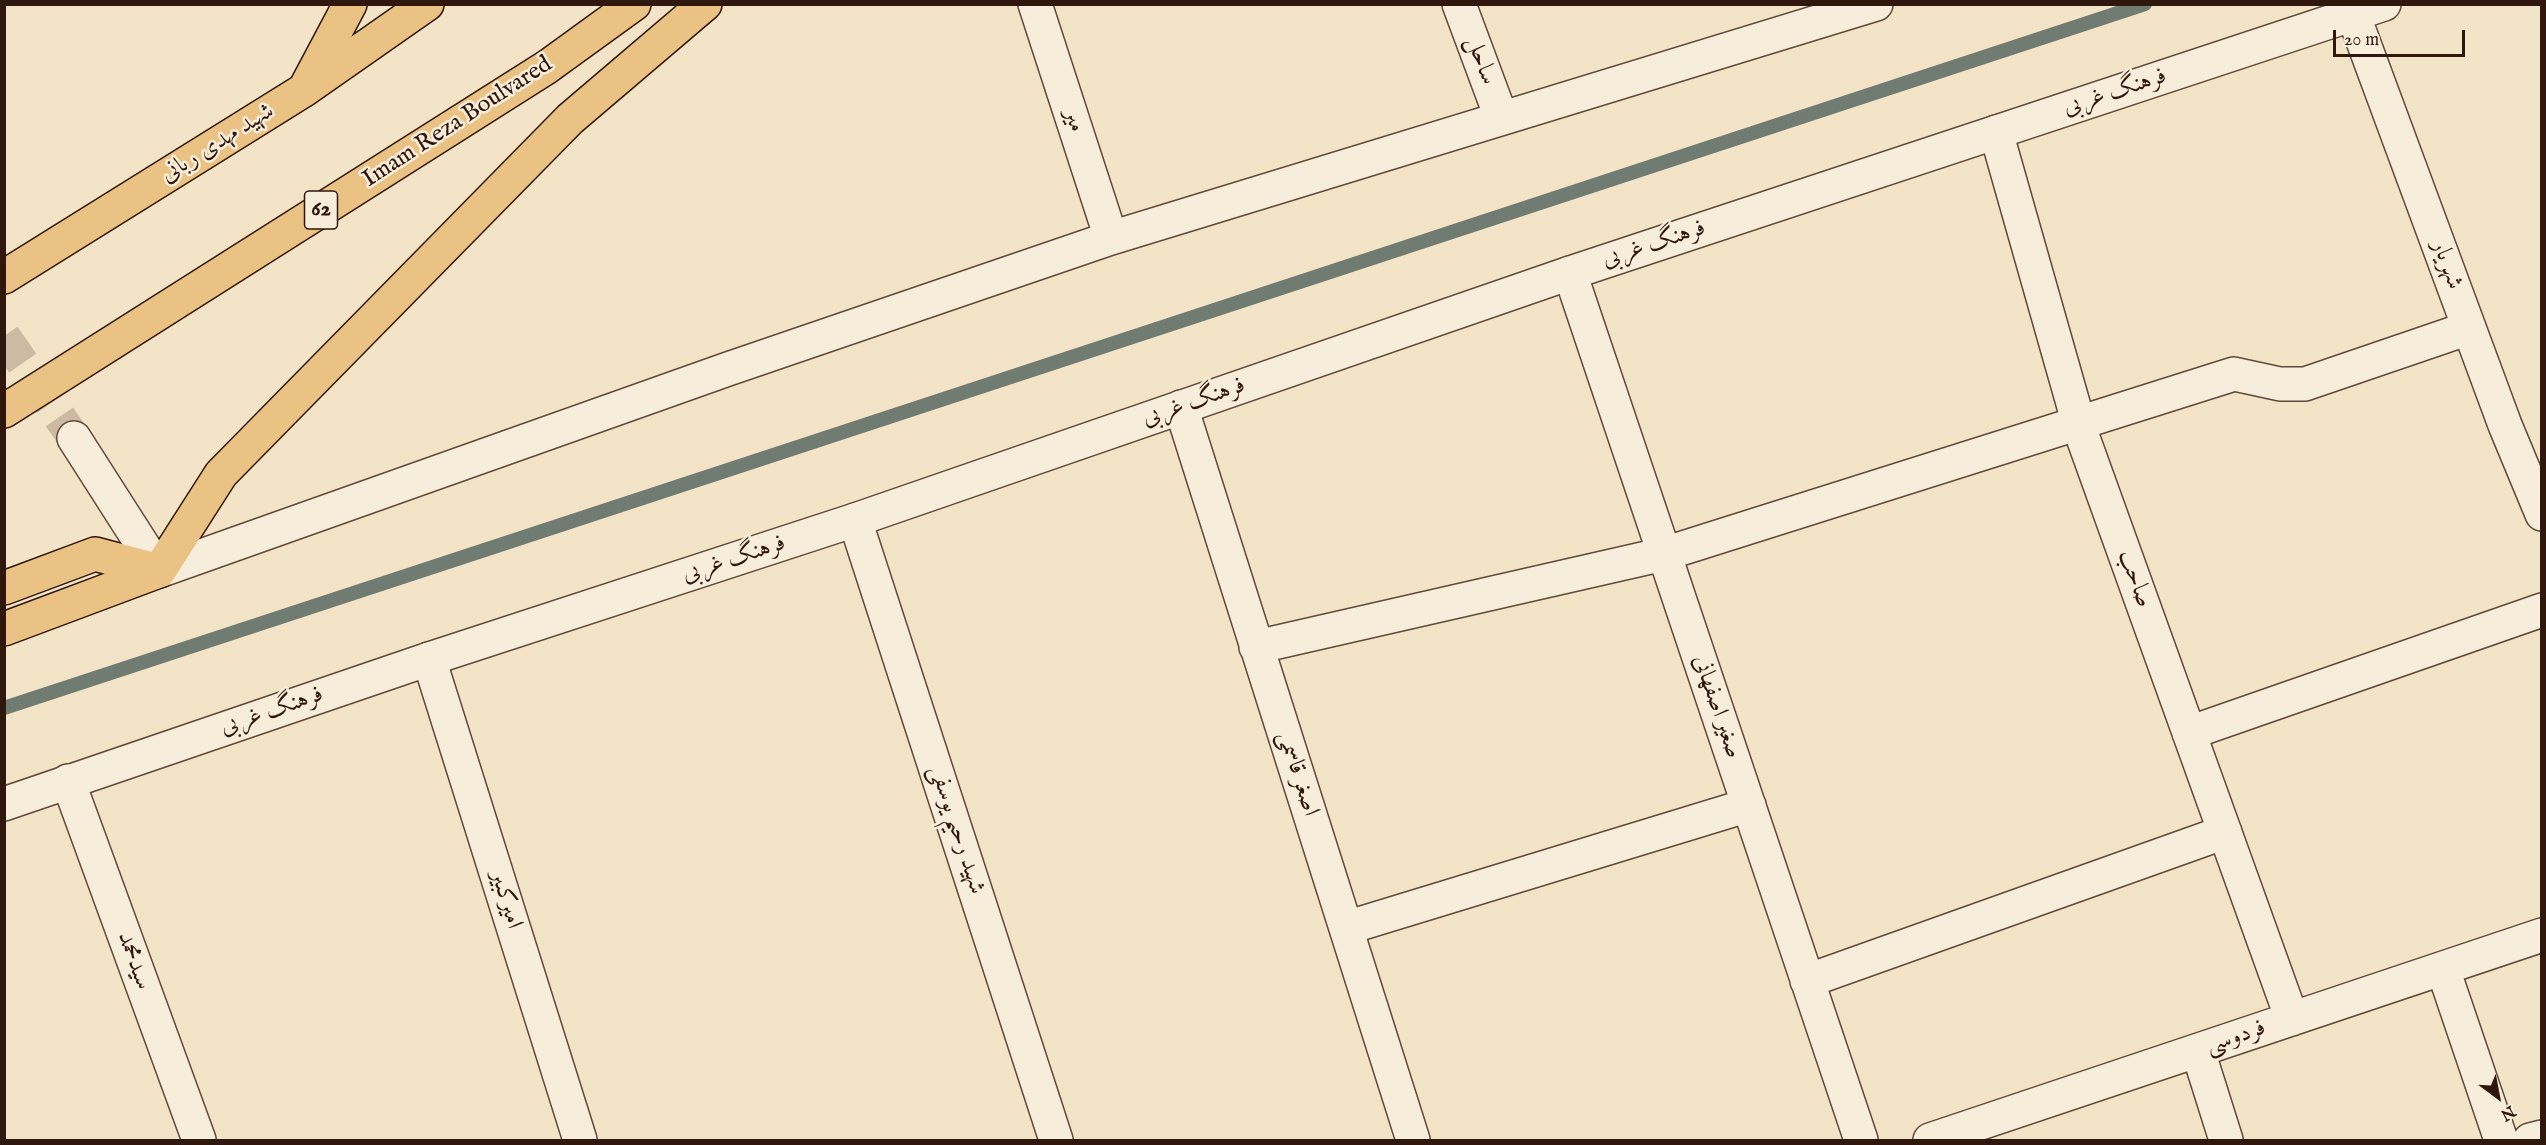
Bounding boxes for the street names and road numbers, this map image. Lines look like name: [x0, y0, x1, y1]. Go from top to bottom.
street label: ساحل: [1458, 33, 1502, 89]
street label: Imam Reza Boulvared: [358, 51, 558, 195]
street label: فرهنگ غربی: [2060, 63, 2170, 123]
street label: شهید مهدی ربانی: [156, 98, 280, 190]
street label: میر: [1056, 106, 1090, 136]
road number: 62: [304, 191, 338, 229]
street label: فرهنگ غربی: [1599, 215, 1709, 275]
street label: شهریار: [2424, 237, 2468, 293]
street label: فرهنگ غربی: [1139, 372, 1249, 434]
street label: فرهنگ غربی: [679, 530, 789, 590]
street label: صاحب: [2110, 546, 2158, 612]
street label: صغیر اصفهانی: [1685, 652, 1747, 762]
street label: فرهنگ غربی: [217, 681, 327, 743]
street label: اصغر قاسمی: [1270, 728, 1324, 820]
street label: شهید رحیم یوسفی: [922, 762, 990, 898]
street label: امیرکبیر: [483, 868, 527, 932]
street label: سیدمحمد: [109, 928, 157, 994]
street label: فردوسی: [2202, 1014, 2270, 1062]

